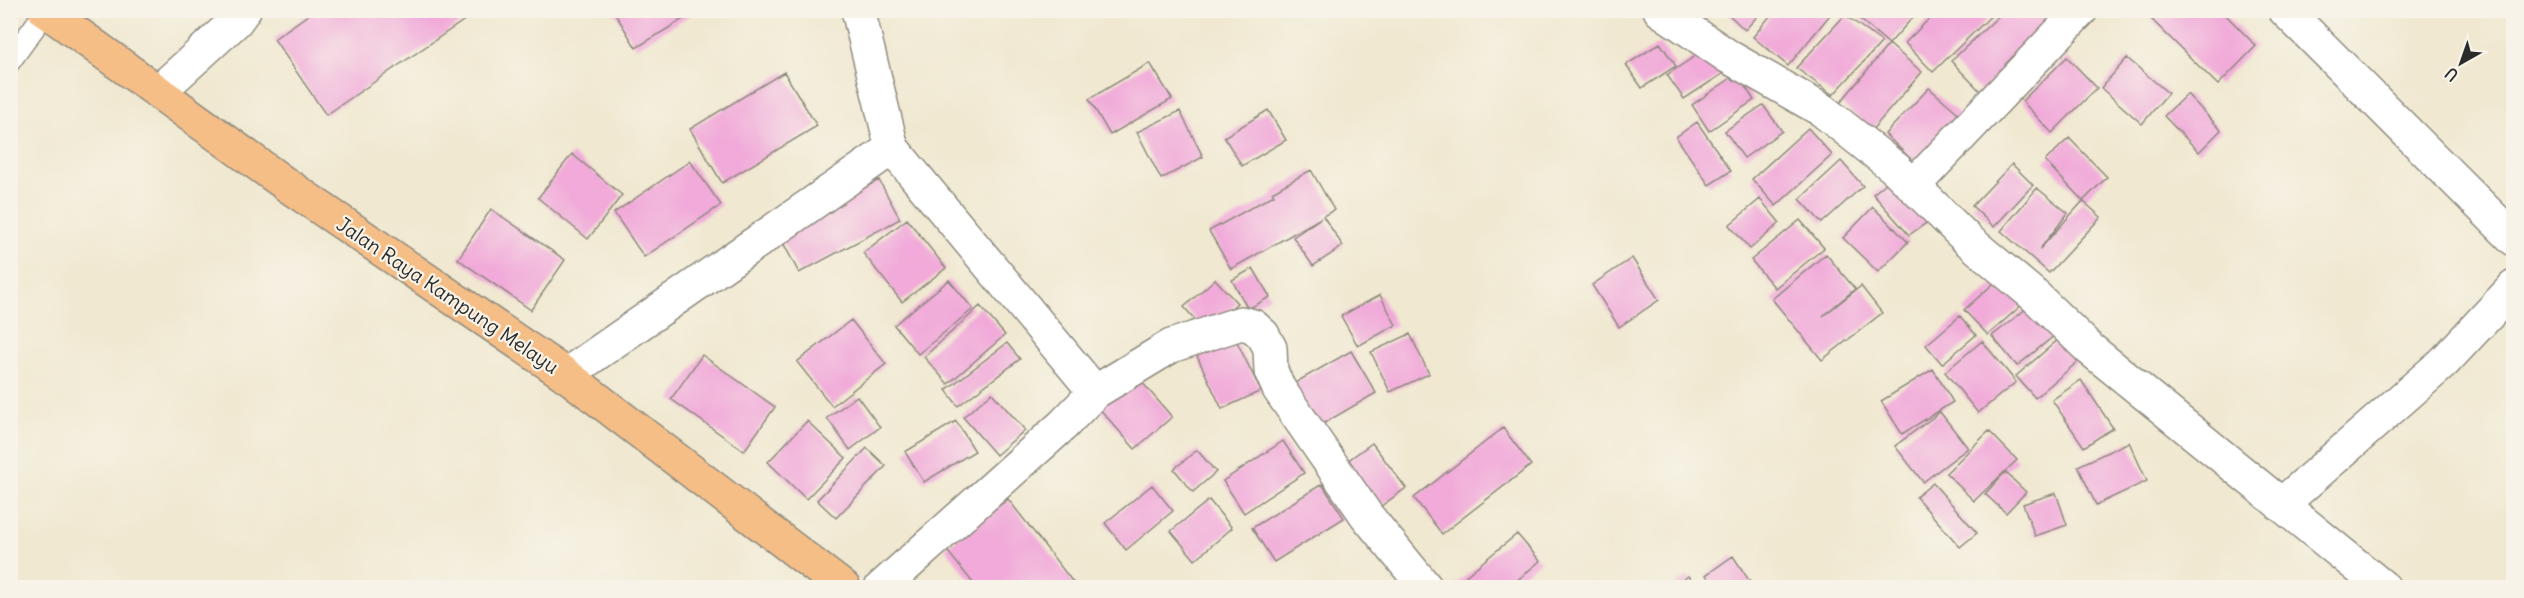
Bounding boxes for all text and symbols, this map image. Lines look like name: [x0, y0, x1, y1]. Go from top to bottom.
north arrow: [2431, 33, 2491, 93]
text: U: [2441, 63, 2462, 86]
street label: Jalan Raya Kampung Melayu: [332, 211, 564, 379]

